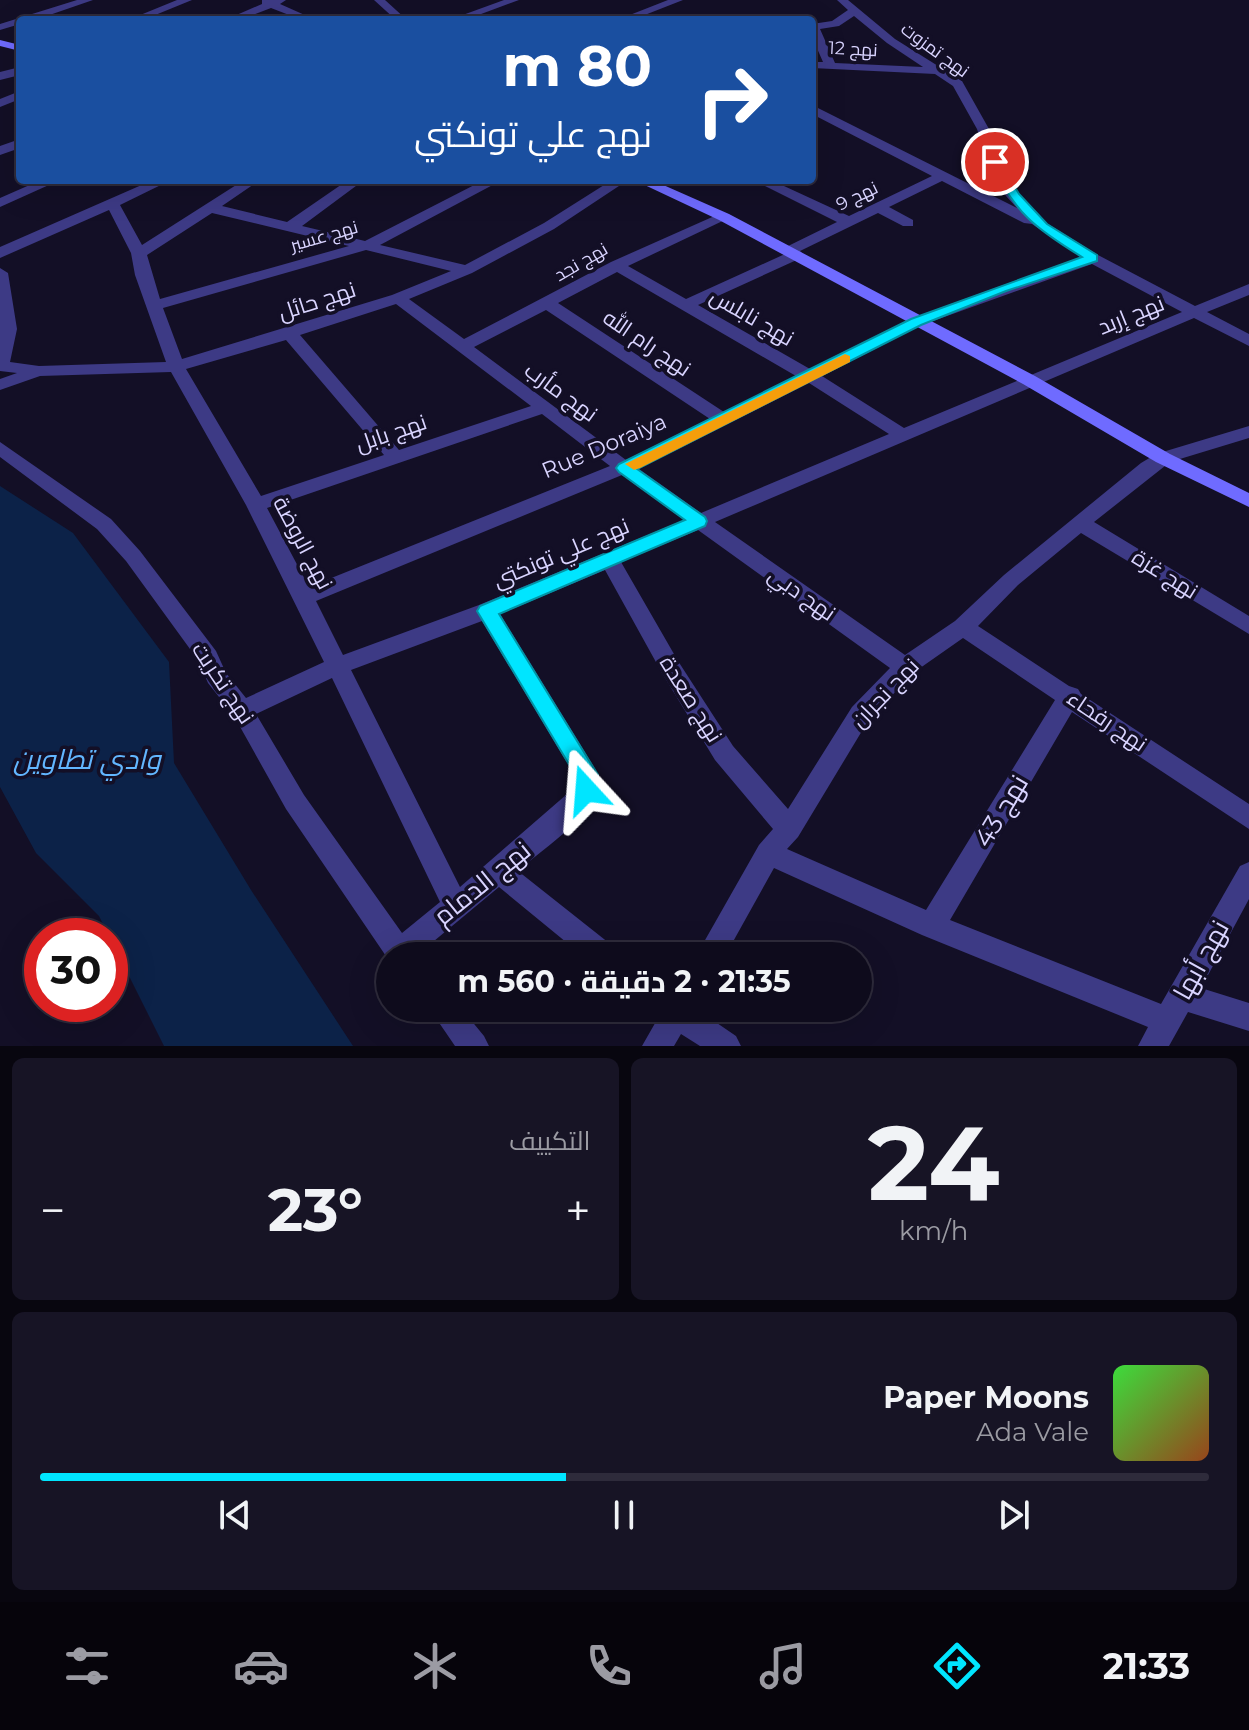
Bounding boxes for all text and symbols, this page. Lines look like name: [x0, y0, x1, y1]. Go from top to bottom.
street label: نهج تمزوت: [896, 18, 973, 83]
text: 80 m: [502, 32, 652, 100]
street label: نهج 12: [828, 37, 878, 62]
icon: right: [680, 48, 784, 152]
text: نهج علي تونكتي: [414, 112, 652, 156]
pin: [961, 128, 1029, 196]
icon: arrive: [973, 140, 1017, 184]
street label: نهج 9: [833, 177, 882, 216]
street label: نهج عسير: [287, 216, 361, 257]
street label: نهج نجد: [550, 238, 612, 287]
street label: نهج حائل: [275, 276, 359, 327]
street label: نهج نابلس: [705, 282, 799, 353]
street label: نهج إربد: [1094, 289, 1169, 341]
street label: نهج رام الله: [597, 303, 697, 384]
street label: نهج مأرب: [519, 356, 603, 428]
street label: نهج بابل: [352, 408, 431, 459]
street label: Rue Doraiya: [538, 408, 670, 484]
street label: نهج الروضة: [266, 492, 339, 595]
street label: نهج علي تونكتي: [489, 512, 634, 597]
street label: نهج غزة: [1127, 543, 1203, 605]
street label: نهج دبي: [761, 561, 841, 629]
street label: نهج تكريت: [185, 637, 260, 729]
street label: نهج صعدة: [653, 651, 728, 748]
street label: نهج نجران: [845, 653, 925, 734]
street label: نهج رفحاء: [1061, 684, 1152, 758]
water label: وادي تطاوين: [13, 742, 163, 782]
position arrow: [544, 748, 628, 832]
street label: نهج 43: [967, 769, 1036, 853]
street label: نهج الدمام: [427, 834, 538, 933]
street label: نهج أبها: [1165, 914, 1237, 1006]
speed limit sign: 30: [24, 918, 128, 1022]
text: 21:35 · 2 دقيقة · 560 m: [457, 963, 791, 1000]
text: 24: [868, 1099, 1000, 1226]
text: التكييف: [509, 1125, 591, 1157]
text: 23°: [268, 1173, 363, 1246]
text: −: [40, 1183, 65, 1237]
text: +: [565, 1183, 590, 1237]
text: km/h: [899, 1215, 968, 1247]
text: Paper Moons: [883, 1379, 1089, 1416]
text: Ada Vale: [976, 1416, 1089, 1448]
icon: previous: [213, 1493, 257, 1537]
icon: pause: [602, 1493, 646, 1537]
icon: next: [992, 1493, 1036, 1537]
icon: filters: [59, 1638, 115, 1694]
icon: car: [233, 1638, 289, 1694]
icon: climate: [407, 1638, 463, 1694]
icon: phone: [581, 1638, 637, 1694]
icon: music: [755, 1638, 811, 1694]
icon: directions: [929, 1638, 985, 1694]
text: 21:33: [1103, 1644, 1190, 1688]

